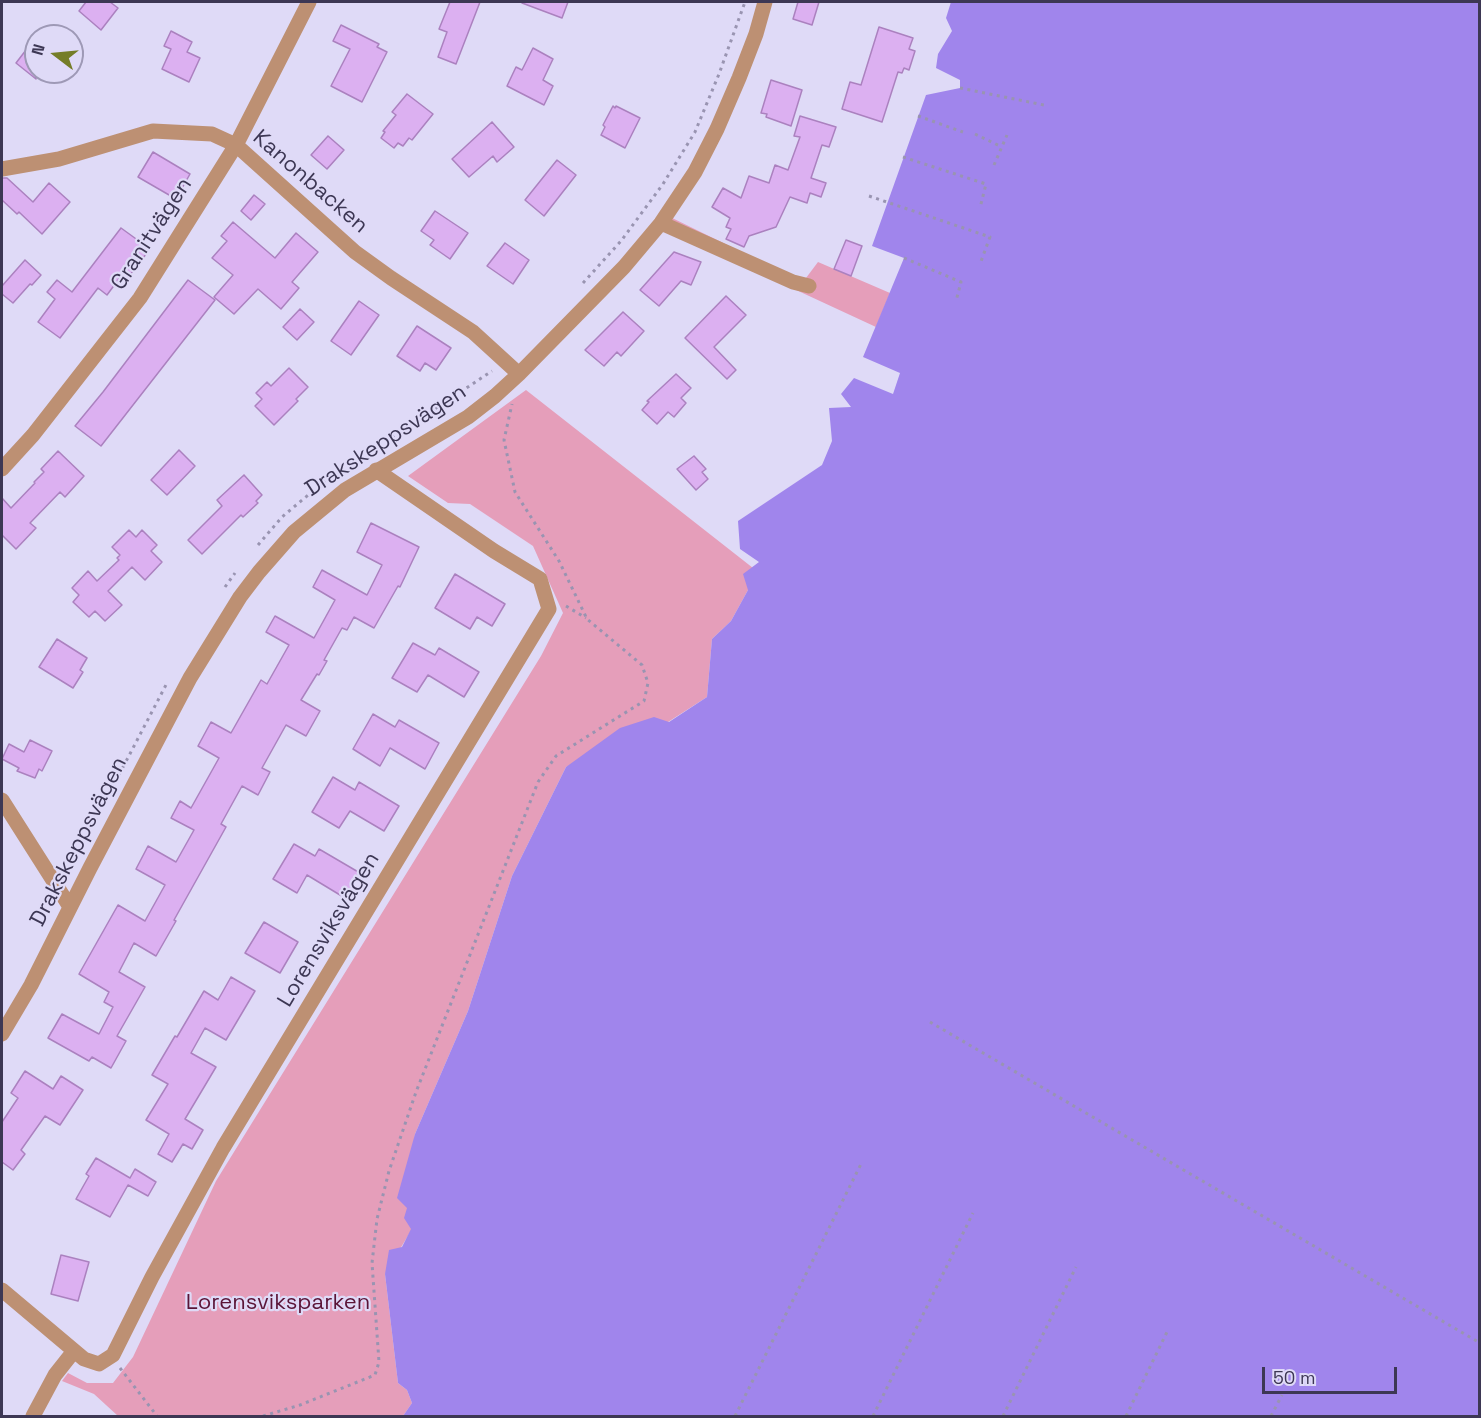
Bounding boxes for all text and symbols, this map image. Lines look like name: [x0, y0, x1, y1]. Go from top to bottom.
north arrow: [24, 24, 84, 84]
text: N: [27, 41, 50, 58]
street label: Kanonbacken: [247, 125, 373, 239]
street label: Granitvägen: [106, 173, 198, 295]
street label: Drakskeppsvägen: [301, 379, 471, 503]
street label: Drakskeppsvägen: [25, 753, 133, 931]
street label: Lorensviksvägen: [272, 848, 386, 1012]
park label: Lorensviksparken: [186, 1290, 370, 1316]
scale bar: [1265, 1355, 1400, 1393]
text: 50 m: [1273, 1366, 1315, 1389]

